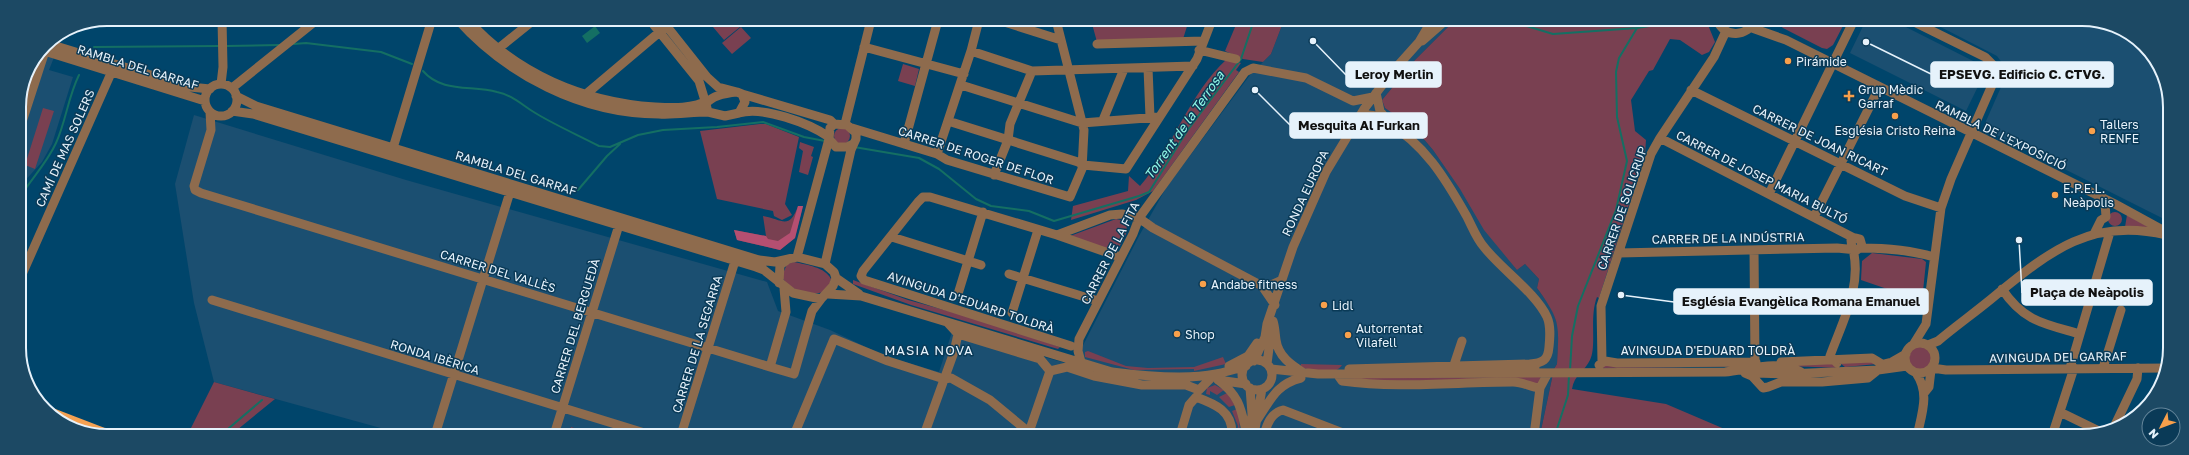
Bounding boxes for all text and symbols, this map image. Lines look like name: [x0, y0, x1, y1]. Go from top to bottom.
street label: RAMBLA DEL GARRAF: [76, 41, 200, 93]
place label: Pirámide: [1796, 54, 1847, 69]
marker: Pirámide: [1783, 56, 1793, 66]
callout: Leroy Merlin: [1346, 62, 1441, 87]
callout: EPSEVG. Edificio C. CTVG.: [1931, 62, 2113, 87]
text: Leroy Merlin: [1355, 66, 1433, 82]
text: EPSEVG. Edificio C. CTVG.: [1939, 66, 2105, 82]
water label: Torrent de la Terrosa: [1141, 67, 1228, 182]
place label: Grup Mèdic Garraf: [1858, 82, 1924, 111]
street label: CAMÍ DE MAS SOLERS: [32, 87, 98, 209]
marker: Grup Mèdic Garraf: [1843, 90, 1855, 102]
street label: RAMBLA DE L'EXPOSICIÓ: [1933, 97, 2069, 173]
street label: CARRER DE JOAN RICART: [1750, 101, 1890, 179]
marker: Església Cristo Reina: [1890, 111, 1900, 121]
callout: Mesquita Al Furkan: [1290, 113, 1427, 138]
text: Mesquita Al Furkan: [1298, 117, 1420, 133]
place label: Tallers RENFE: [2100, 117, 2139, 146]
street label: CARRER DE ROGER DE FLOR: [896, 123, 1056, 187]
place label: Església Cristo Reina: [1835, 123, 1955, 138]
marker: Tallers RENFE: [2087, 126, 2097, 136]
street label: CARRER DE JOSEP MARIA BULTÓ: [1674, 127, 1851, 227]
street label: CARRER DE SOLICRUP: [1594, 144, 1650, 272]
street label: RAMBLA DEL GARRAF: [454, 147, 578, 199]
street label: RONDA EUROPA: [1278, 147, 1332, 239]
place label: E.P.E.L. Neàpolis: [2063, 181, 2114, 210]
marker: E.P.E.L. Neàpolis: [2050, 190, 2060, 200]
street label: CARRER DE LA FITA: [1078, 199, 1142, 307]
street label: CARRER DE LA INDÚSTRIA: [1652, 229, 1804, 247]
street label: CARRER DEL VALLÈS: [438, 246, 558, 296]
street label: CARRER DEL BERGUEDÀ: [547, 257, 603, 395]
street label: AVINGUDA D'EDUARD TOLDRÀ: [886, 268, 1056, 336]
street label: CARRER DE LA SEGARRA: [669, 273, 725, 415]
place label: Andabe fitness: [1211, 277, 1297, 292]
marker: Andabe fitness: [1198, 279, 1208, 289]
callout: Plaça de Neàpolis: [2022, 280, 2152, 305]
text: Plaça de Neàpolis: [2030, 284, 2144, 300]
callout: Església Evangèlica Romana Emanuel: [1674, 289, 1928, 314]
text: Església Evangèlica Romana Emanuel: [1682, 293, 1921, 309]
place label: Lidl: [1332, 298, 1353, 313]
marker: Lidl: [1319, 300, 1329, 310]
place label: Autorrentat Vilafell: [1356, 321, 1423, 350]
place label: Shop: [1185, 327, 1215, 342]
marker: Shop: [1172, 329, 1182, 339]
marker: Autorrentat Vilafell: [1343, 330, 1353, 340]
street label: RONDA IBÈRICA: [389, 336, 481, 378]
district label: MASIA NOVA: [884, 342, 974, 358]
street label: AVINGUDA D'EDUARD TOLDRÀ: [1621, 343, 1795, 358]
street label: AVINGUDA DEL GARRAF: [1989, 348, 2127, 366]
north arrow: [2141, 407, 2181, 447]
text: N: [2146, 427, 2161, 441]

